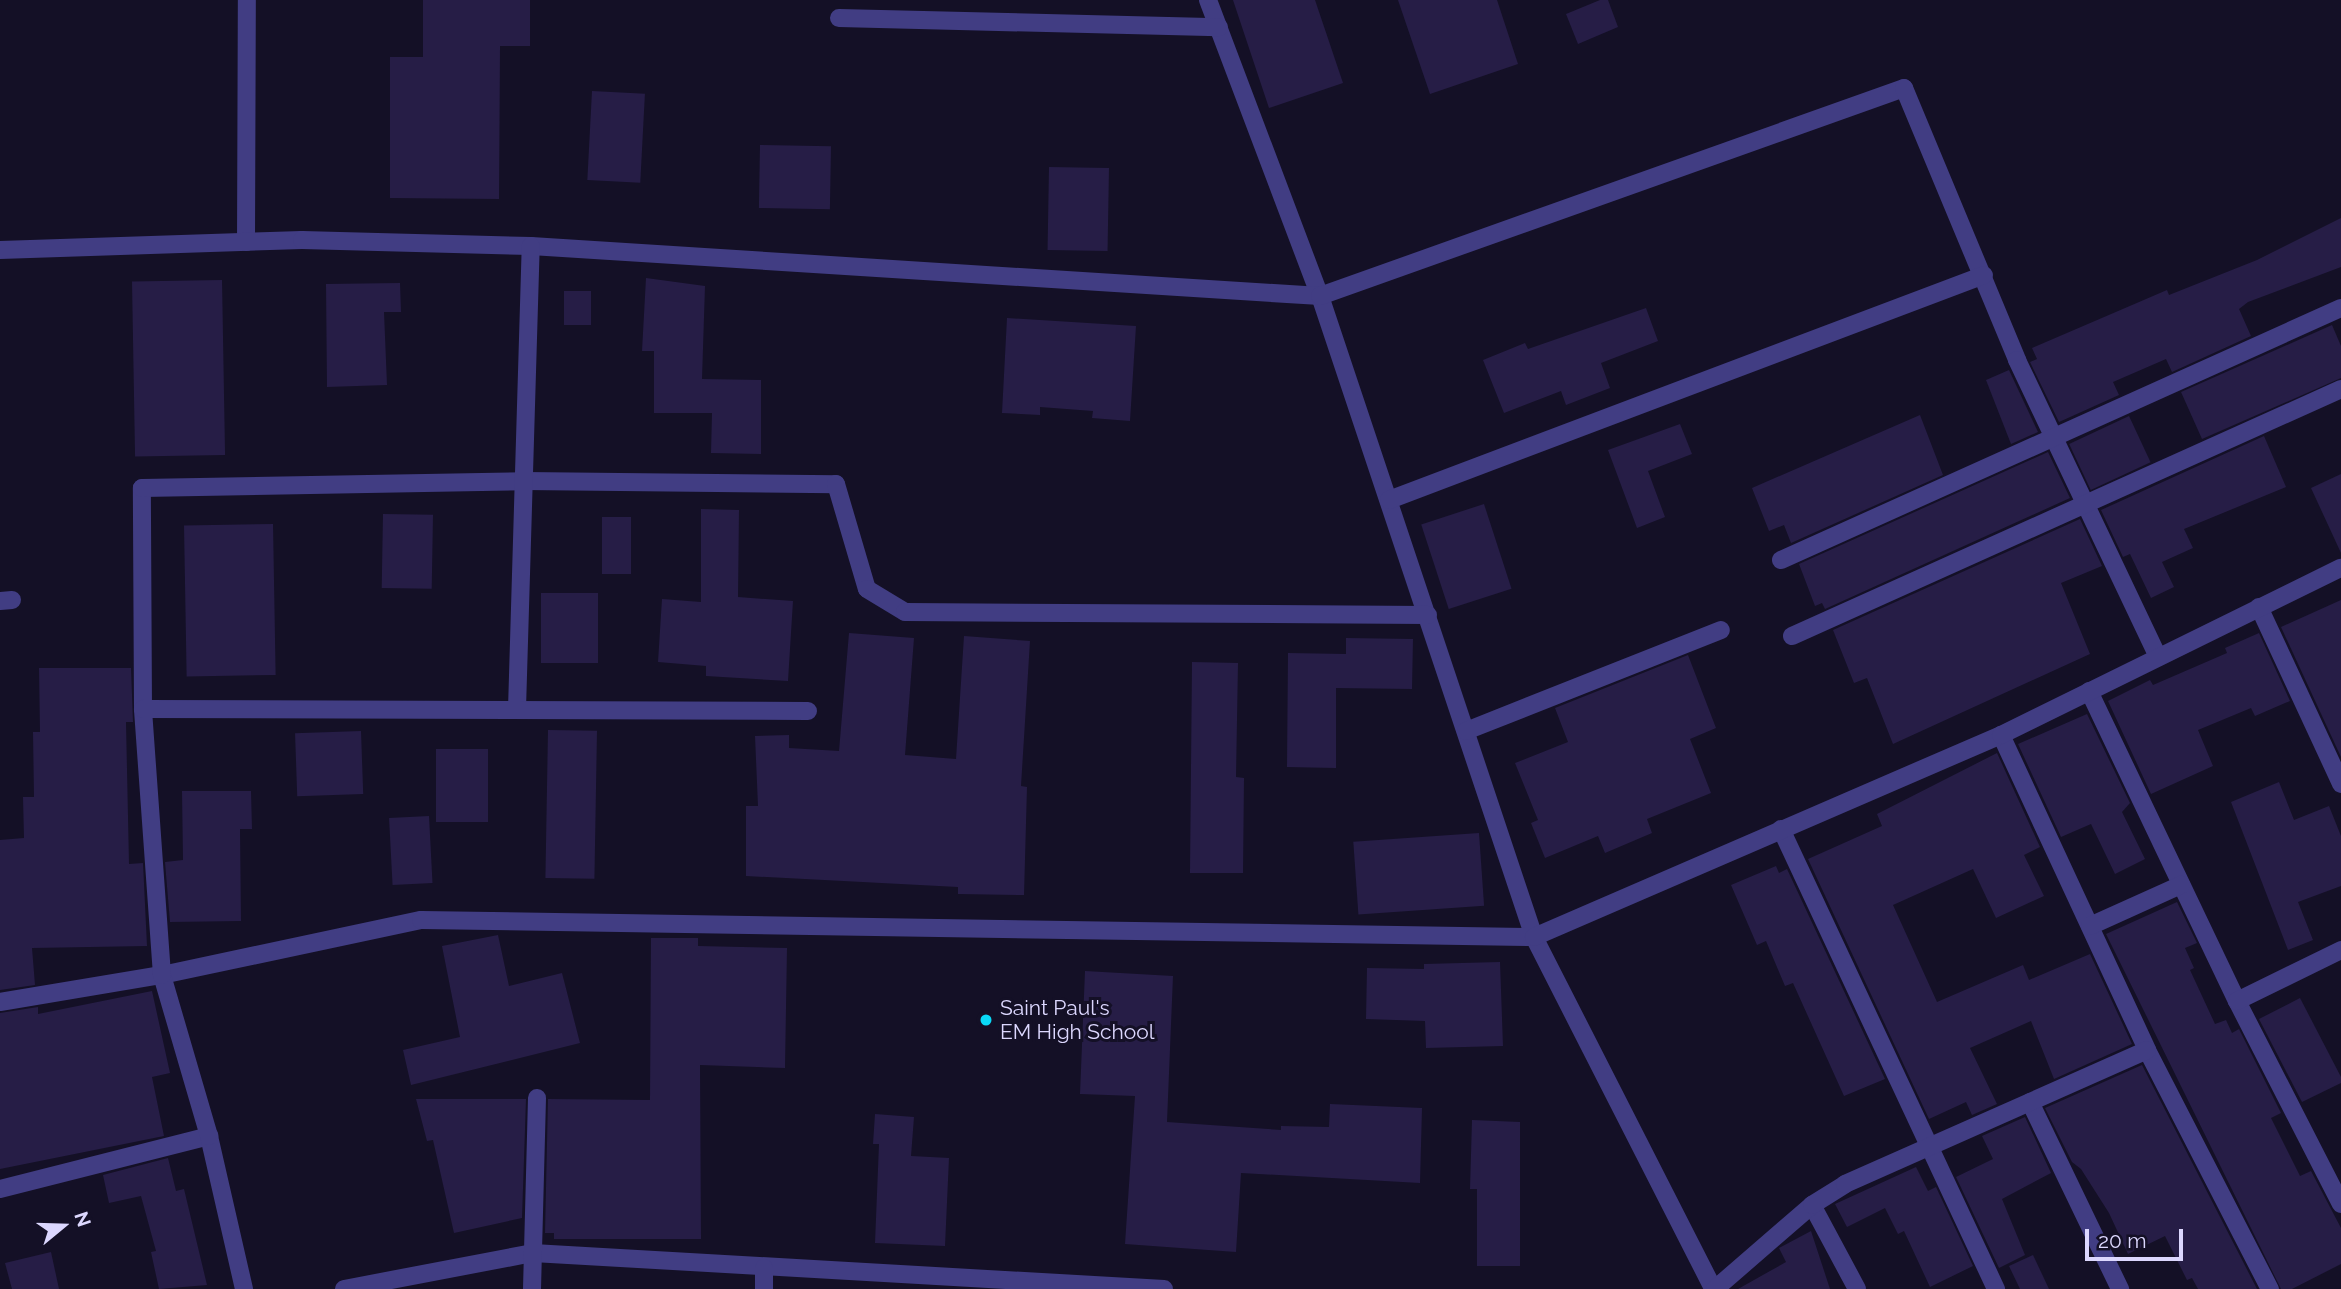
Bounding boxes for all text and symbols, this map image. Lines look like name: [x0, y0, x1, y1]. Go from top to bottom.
place label: Saint Paul's EM High School: [1000, 995, 1154, 1045]
marker: Saint Paul's EM High School: [978, 1012, 994, 1028]
north arrow: [28, 1191, 98, 1261]
text: N: [70, 1209, 96, 1230]
scale bar: [2089, 1216, 2187, 1260]
text: 20 m: [2098, 1228, 2146, 1253]

